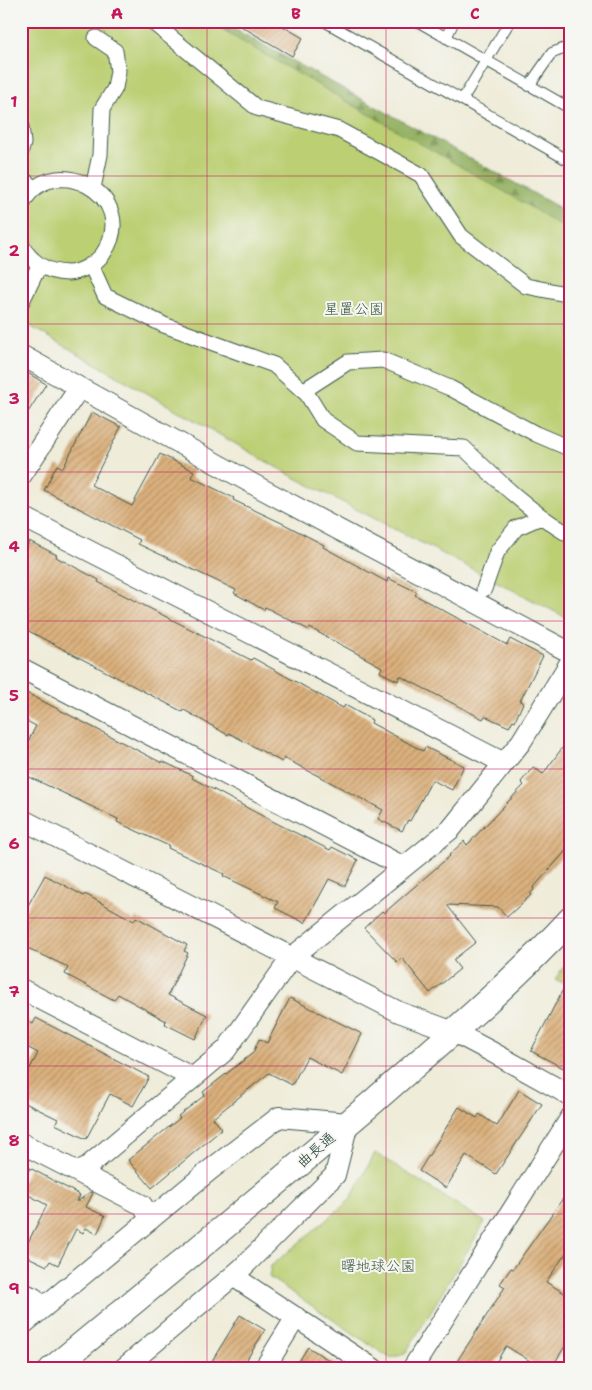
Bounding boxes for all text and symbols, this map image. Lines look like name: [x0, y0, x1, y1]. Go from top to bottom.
text: A: [111, 3, 123, 24]
text: B: [291, 3, 301, 24]
text: C: [470, 3, 480, 24]
text: 1: [10, 91, 18, 112]
text: 2: [8, 240, 20, 261]
park label: 星置公園: [324, 299, 384, 319]
text: 3: [8, 388, 20, 409]
text: 4: [8, 536, 20, 557]
text: 5: [9, 685, 19, 706]
text: 6: [8, 833, 20, 854]
text: 7: [8, 981, 20, 1002]
street label: 曲長通: [292, 1128, 340, 1172]
text: 8: [8, 1130, 20, 1151]
park label: 曙地球公園: [340, 1256, 416, 1276]
text: 9: [8, 1278, 20, 1299]

